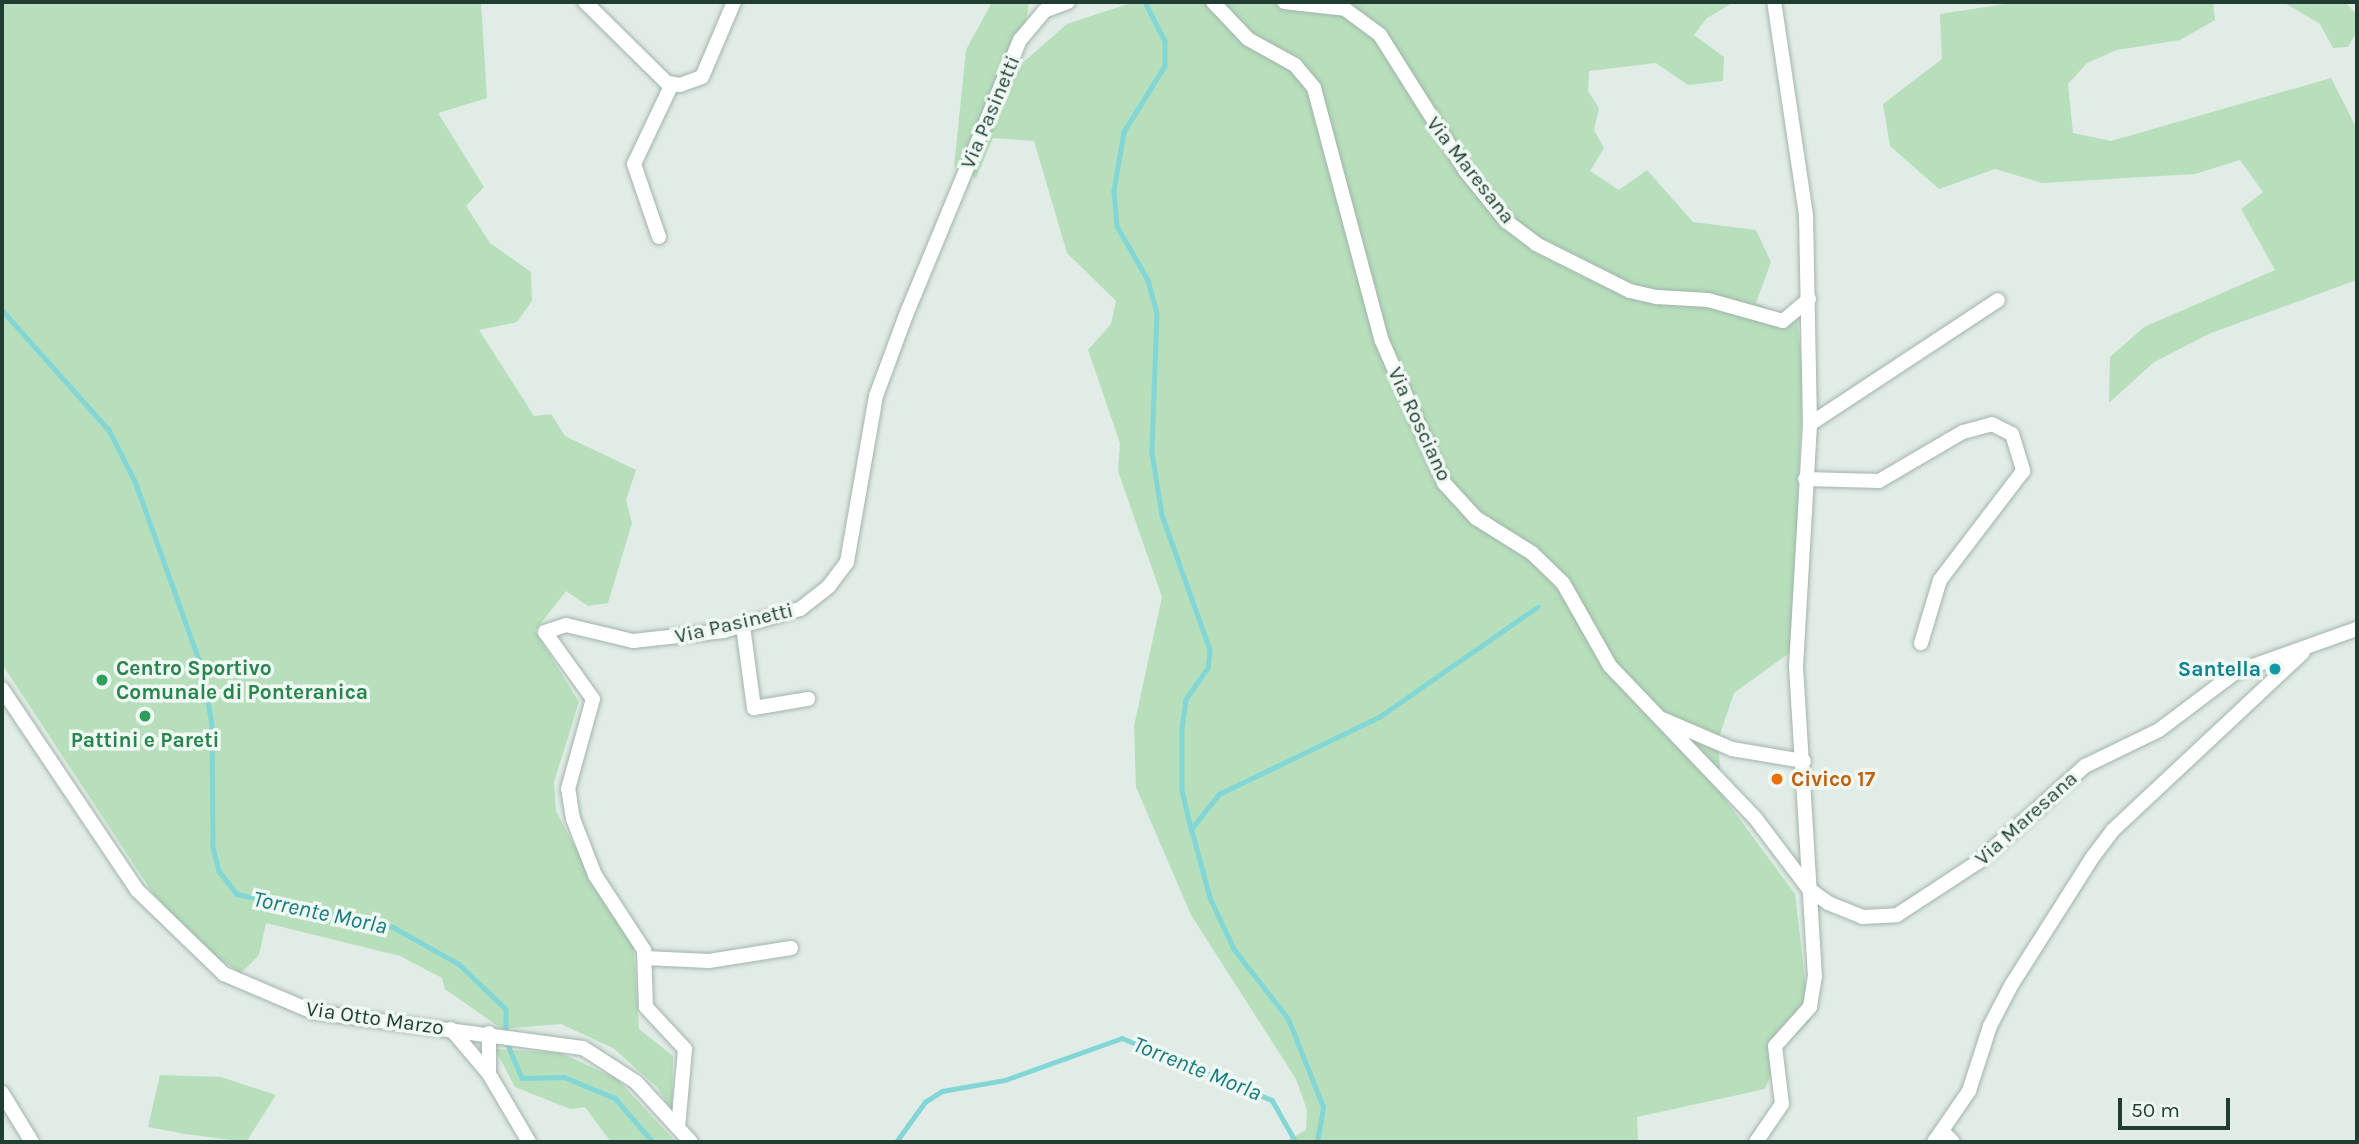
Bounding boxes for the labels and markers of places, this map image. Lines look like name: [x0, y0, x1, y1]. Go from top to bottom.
place label: Centro Sportivo Comunale di Ponteranica: [116, 655, 368, 705]
place label: Santella: [2178, 656, 2261, 682]
marker: Santella: [2267, 661, 2283, 677]
marker: Centro Sportivo Comunale di Ponteranica: [94, 672, 110, 688]
marker: Pattini e Pareti: [137, 708, 153, 724]
place label: Pattini e Pareti: [71, 727, 219, 753]
place label: Civico 17: [1791, 766, 1875, 792]
marker: Civico 17: [1769, 771, 1785, 787]

